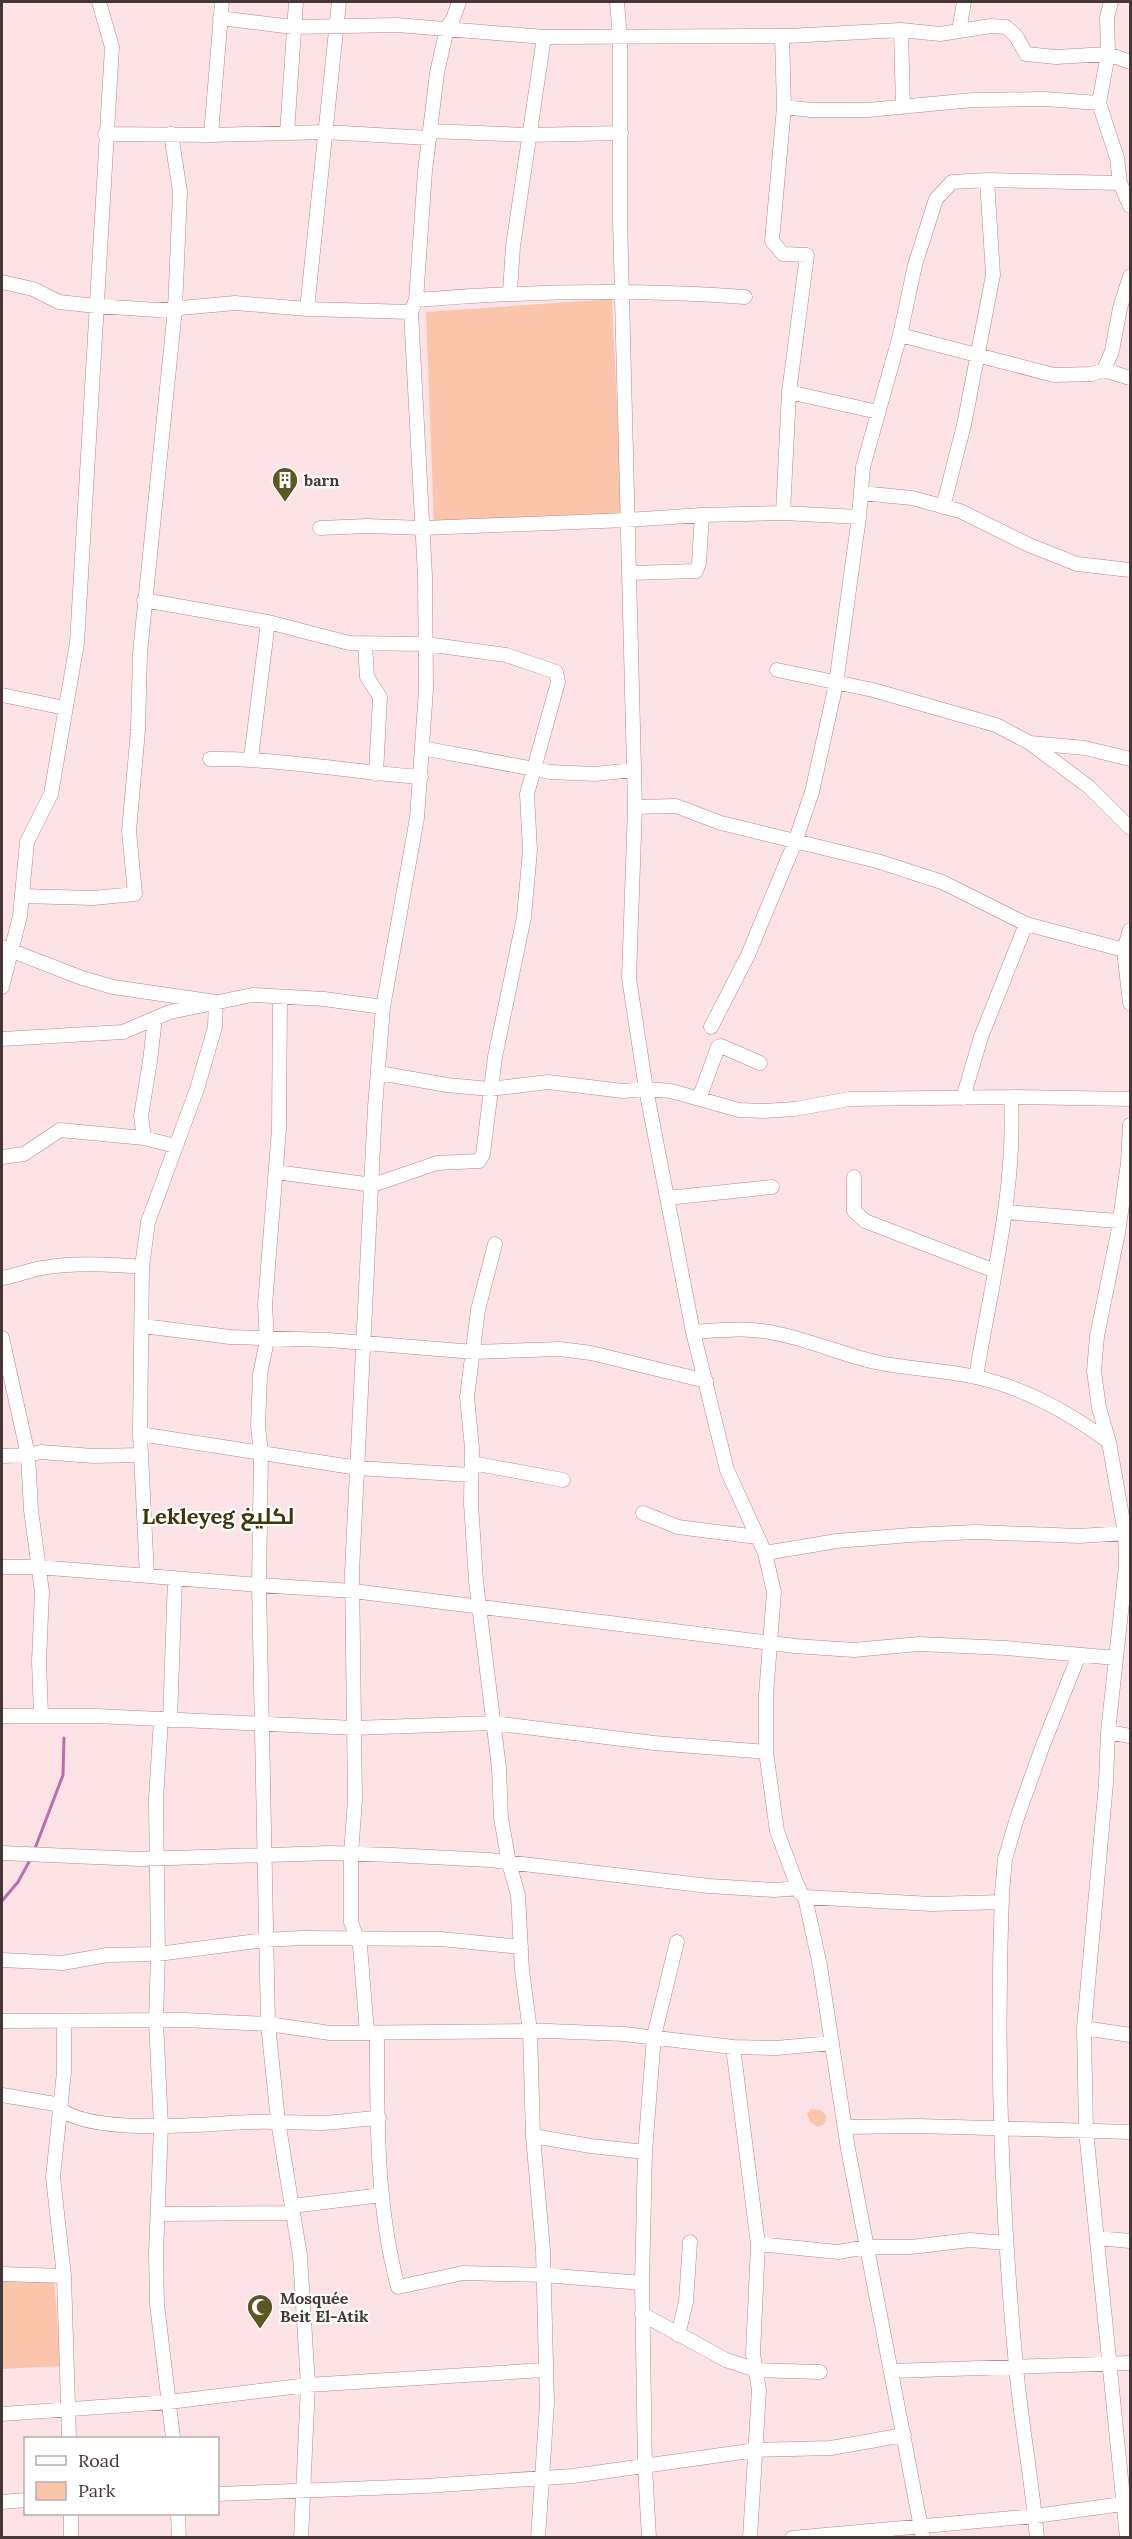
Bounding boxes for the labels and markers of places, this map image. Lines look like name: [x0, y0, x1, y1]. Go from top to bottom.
building icon: barn: [270, 465, 300, 503]
place label: barn: [303, 470, 339, 490]
place label: Mosquée Beit El-Atik: [280, 2288, 369, 2326]
mosque icon: Mosquée Beit El-Atik: [245, 2292, 275, 2330]

